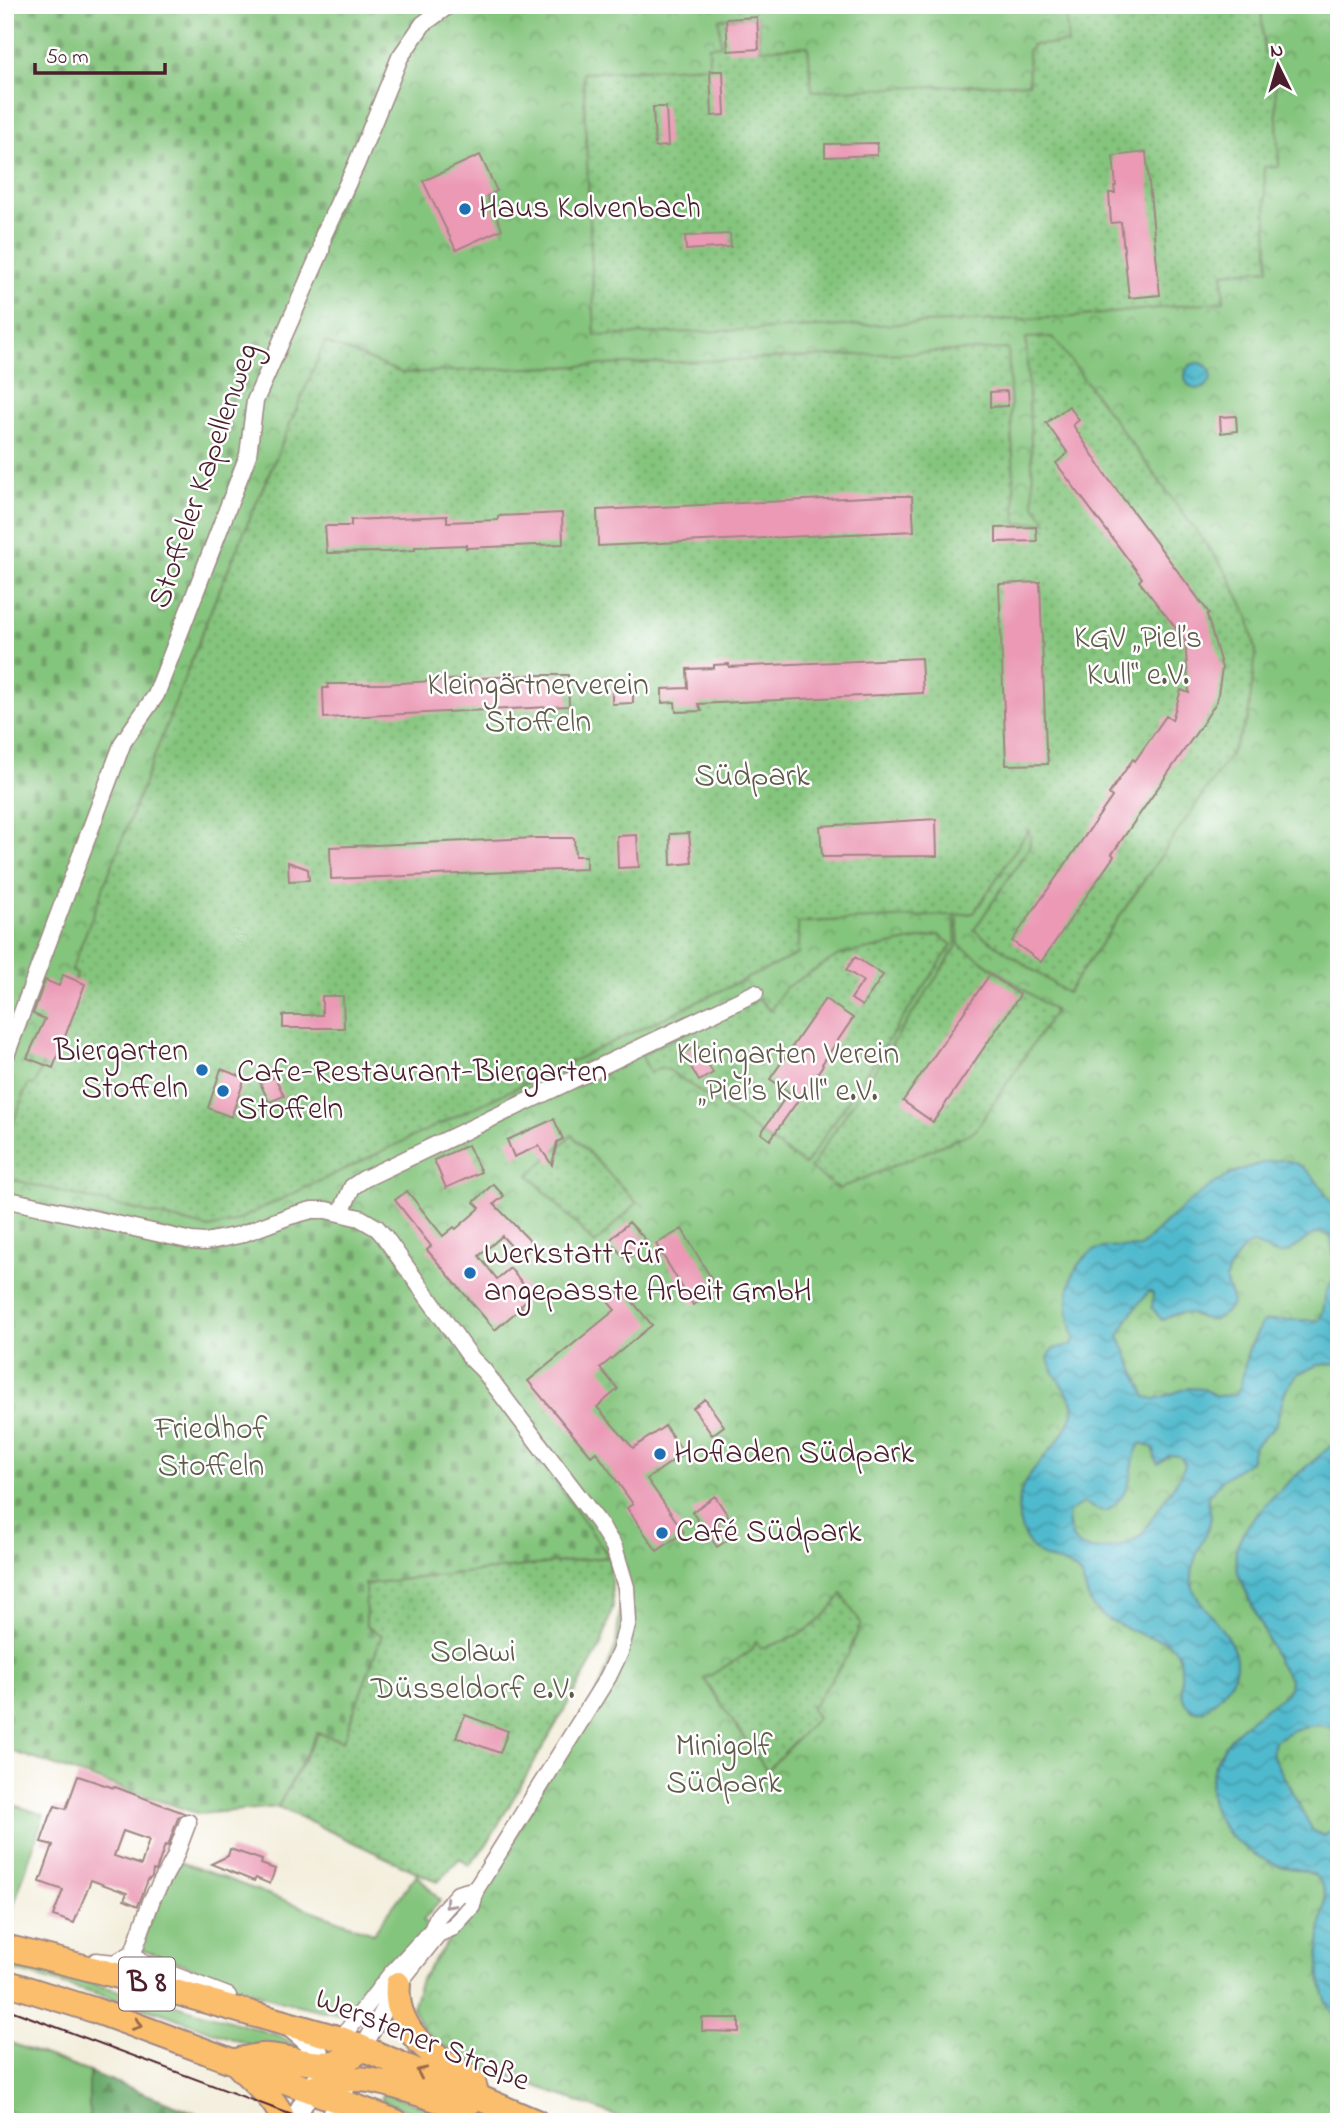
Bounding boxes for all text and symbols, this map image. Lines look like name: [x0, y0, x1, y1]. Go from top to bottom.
scale bar: [35, 32, 164, 76]
north arrow: [1242, 32, 1312, 102]
text: N: [1269, 38, 1284, 66]
text: 50 m: [46, 43, 89, 73]
place label: Haus Kolvenbach: [479, 186, 701, 233]
marker: Haus Kolvenbach: [457, 201, 473, 217]
street label: Stoffeler Kapellenweg: [138, 337, 272, 615]
park label: KGV „Piel’s Kull“ e.V.: [1074, 616, 1202, 700]
park label: Kleingärtnerverein Stoffeln: [427, 663, 649, 747]
park label: Südpark: [694, 754, 811, 801]
place label: Biergarten Stoffeln: [53, 1029, 188, 1113]
park label: Kleingarten Verein „Piel’s Kull“ e.V.: [677, 1032, 899, 1116]
place label: Cafe-Restaurant-Biergarten Stoffeln: [237, 1050, 607, 1134]
marker: Biergarten Stoffeln: [194, 1062, 210, 1078]
marker: Cafe-Restaurant-Biergarten Stoffeln: [215, 1083, 231, 1099]
place label: Werkstatt für angepasste Arbeit GmbH: [484, 1232, 812, 1316]
marker: Werkstatt für angepasste Arbeit GmbH: [462, 1265, 478, 1281]
park label: Friedhof Stoffeln: [154, 1407, 268, 1491]
place label: Hofladen Südpark: [674, 1431, 915, 1478]
marker: Hofladen Südpark: [652, 1446, 668, 1462]
place label: Café Südpark: [676, 1510, 862, 1557]
marker: Café Südpark: [654, 1525, 670, 1541]
park label: Solawi Düsseldorf e.V.: [370, 1630, 575, 1714]
park label: Minigolf Südpark: [666, 1724, 783, 1808]
one-way arrow: [445, 1896, 458, 1909]
road number: B 8: [119, 1958, 175, 2010]
street label: Werstener Straße: [307, 1976, 537, 2106]
one-way arrow: [130, 2017, 142, 2031]
one-way arrow: [416, 2067, 428, 2081]

